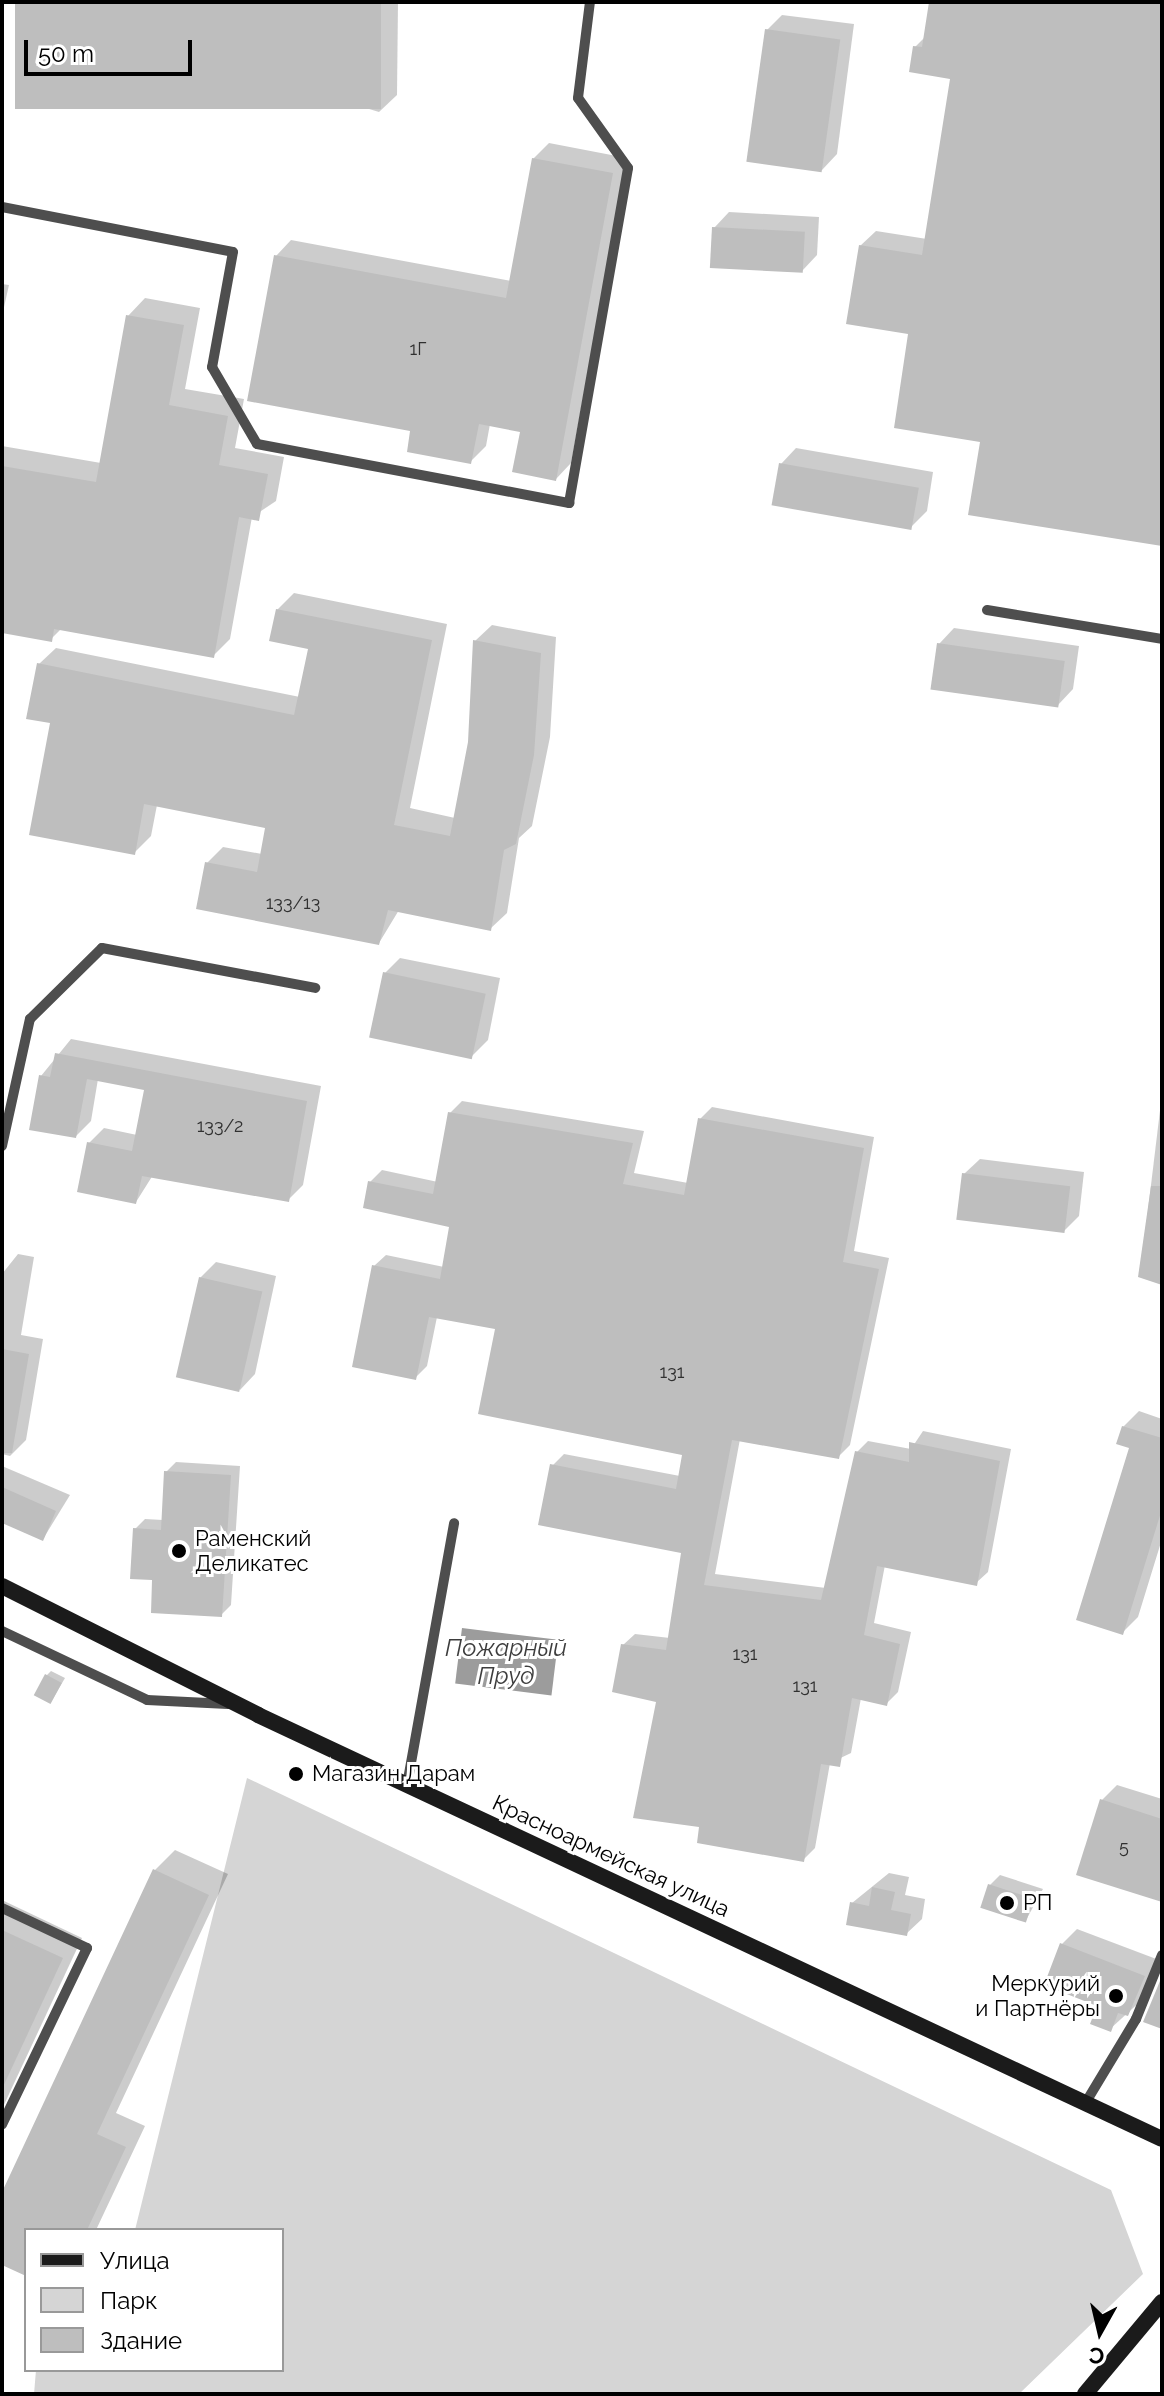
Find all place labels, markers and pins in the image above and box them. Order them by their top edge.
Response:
place label: Раменский Деликатес [195,1525,311,1576]
marker: Раменский Деликатес [170,1542,188,1560]
place label: Магазин Дарам [312,1761,475,1787]
marker: Магазин Дарам [287,1765,305,1783]
place label: РП [1023,1890,1052,1916]
marker: РП [998,1894,1016,1912]
place label: Меркурий и Партнёры [975,1970,1100,2022]
marker: Меркурий и Партнёры [1107,1987,1125,2005]

